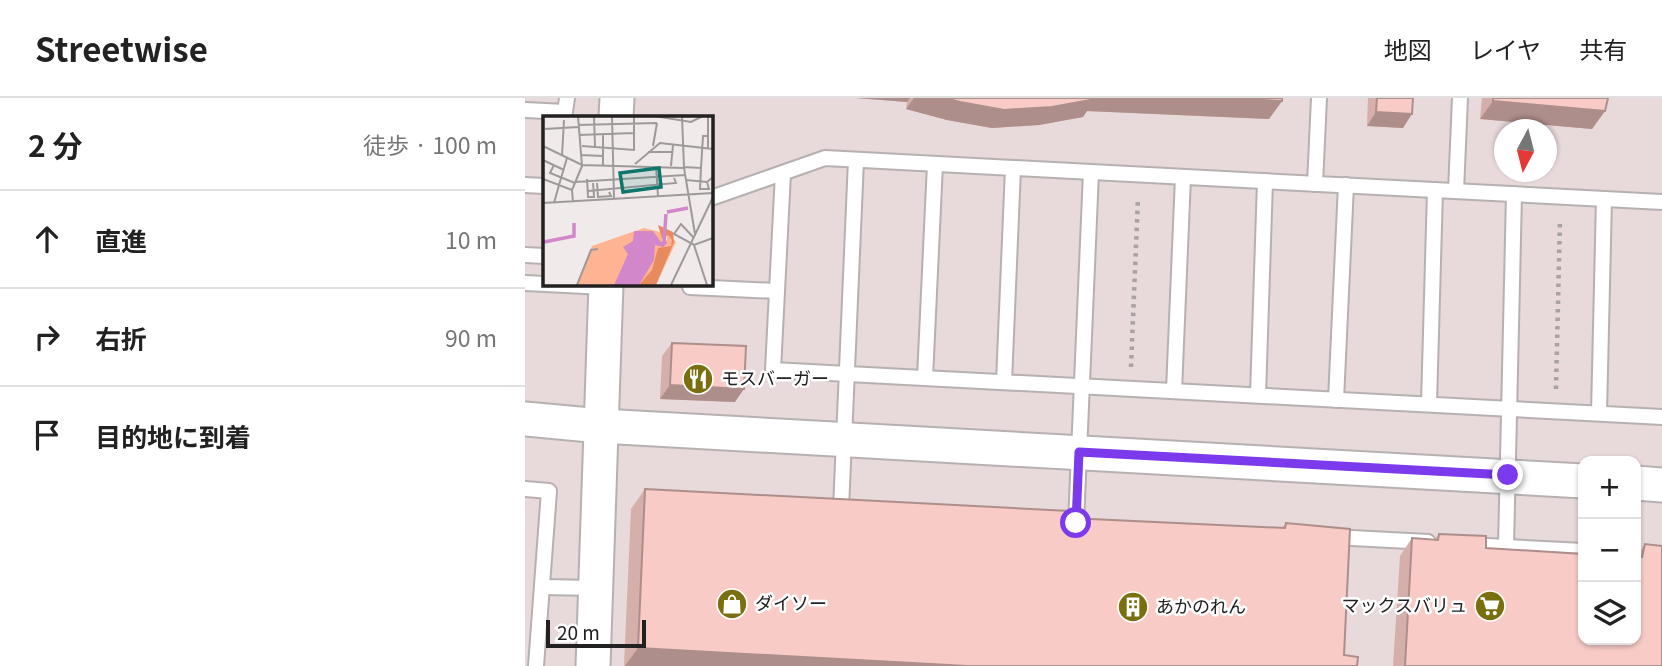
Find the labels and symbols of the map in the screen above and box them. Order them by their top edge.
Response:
inset map [543,116,712,285]
north arrow [1494,119,1557,182]
restaurant icon: モスバーガー [681,362,715,396]
place label: モスバーガー [721,364,829,390]
route end [1492,459,1523,490]
route start [1060,507,1091,538]
shop icon: ダイソー [715,587,749,621]
place label: ダイソー [755,589,827,615]
supermarket icon: マックスバリュ [1473,589,1507,623]
building icon: あかのれん [1116,590,1150,624]
place label: マックスバリュ [1342,591,1467,617]
place label: あかのれん [1156,592,1246,618]
scale bar [546,617,646,649]

